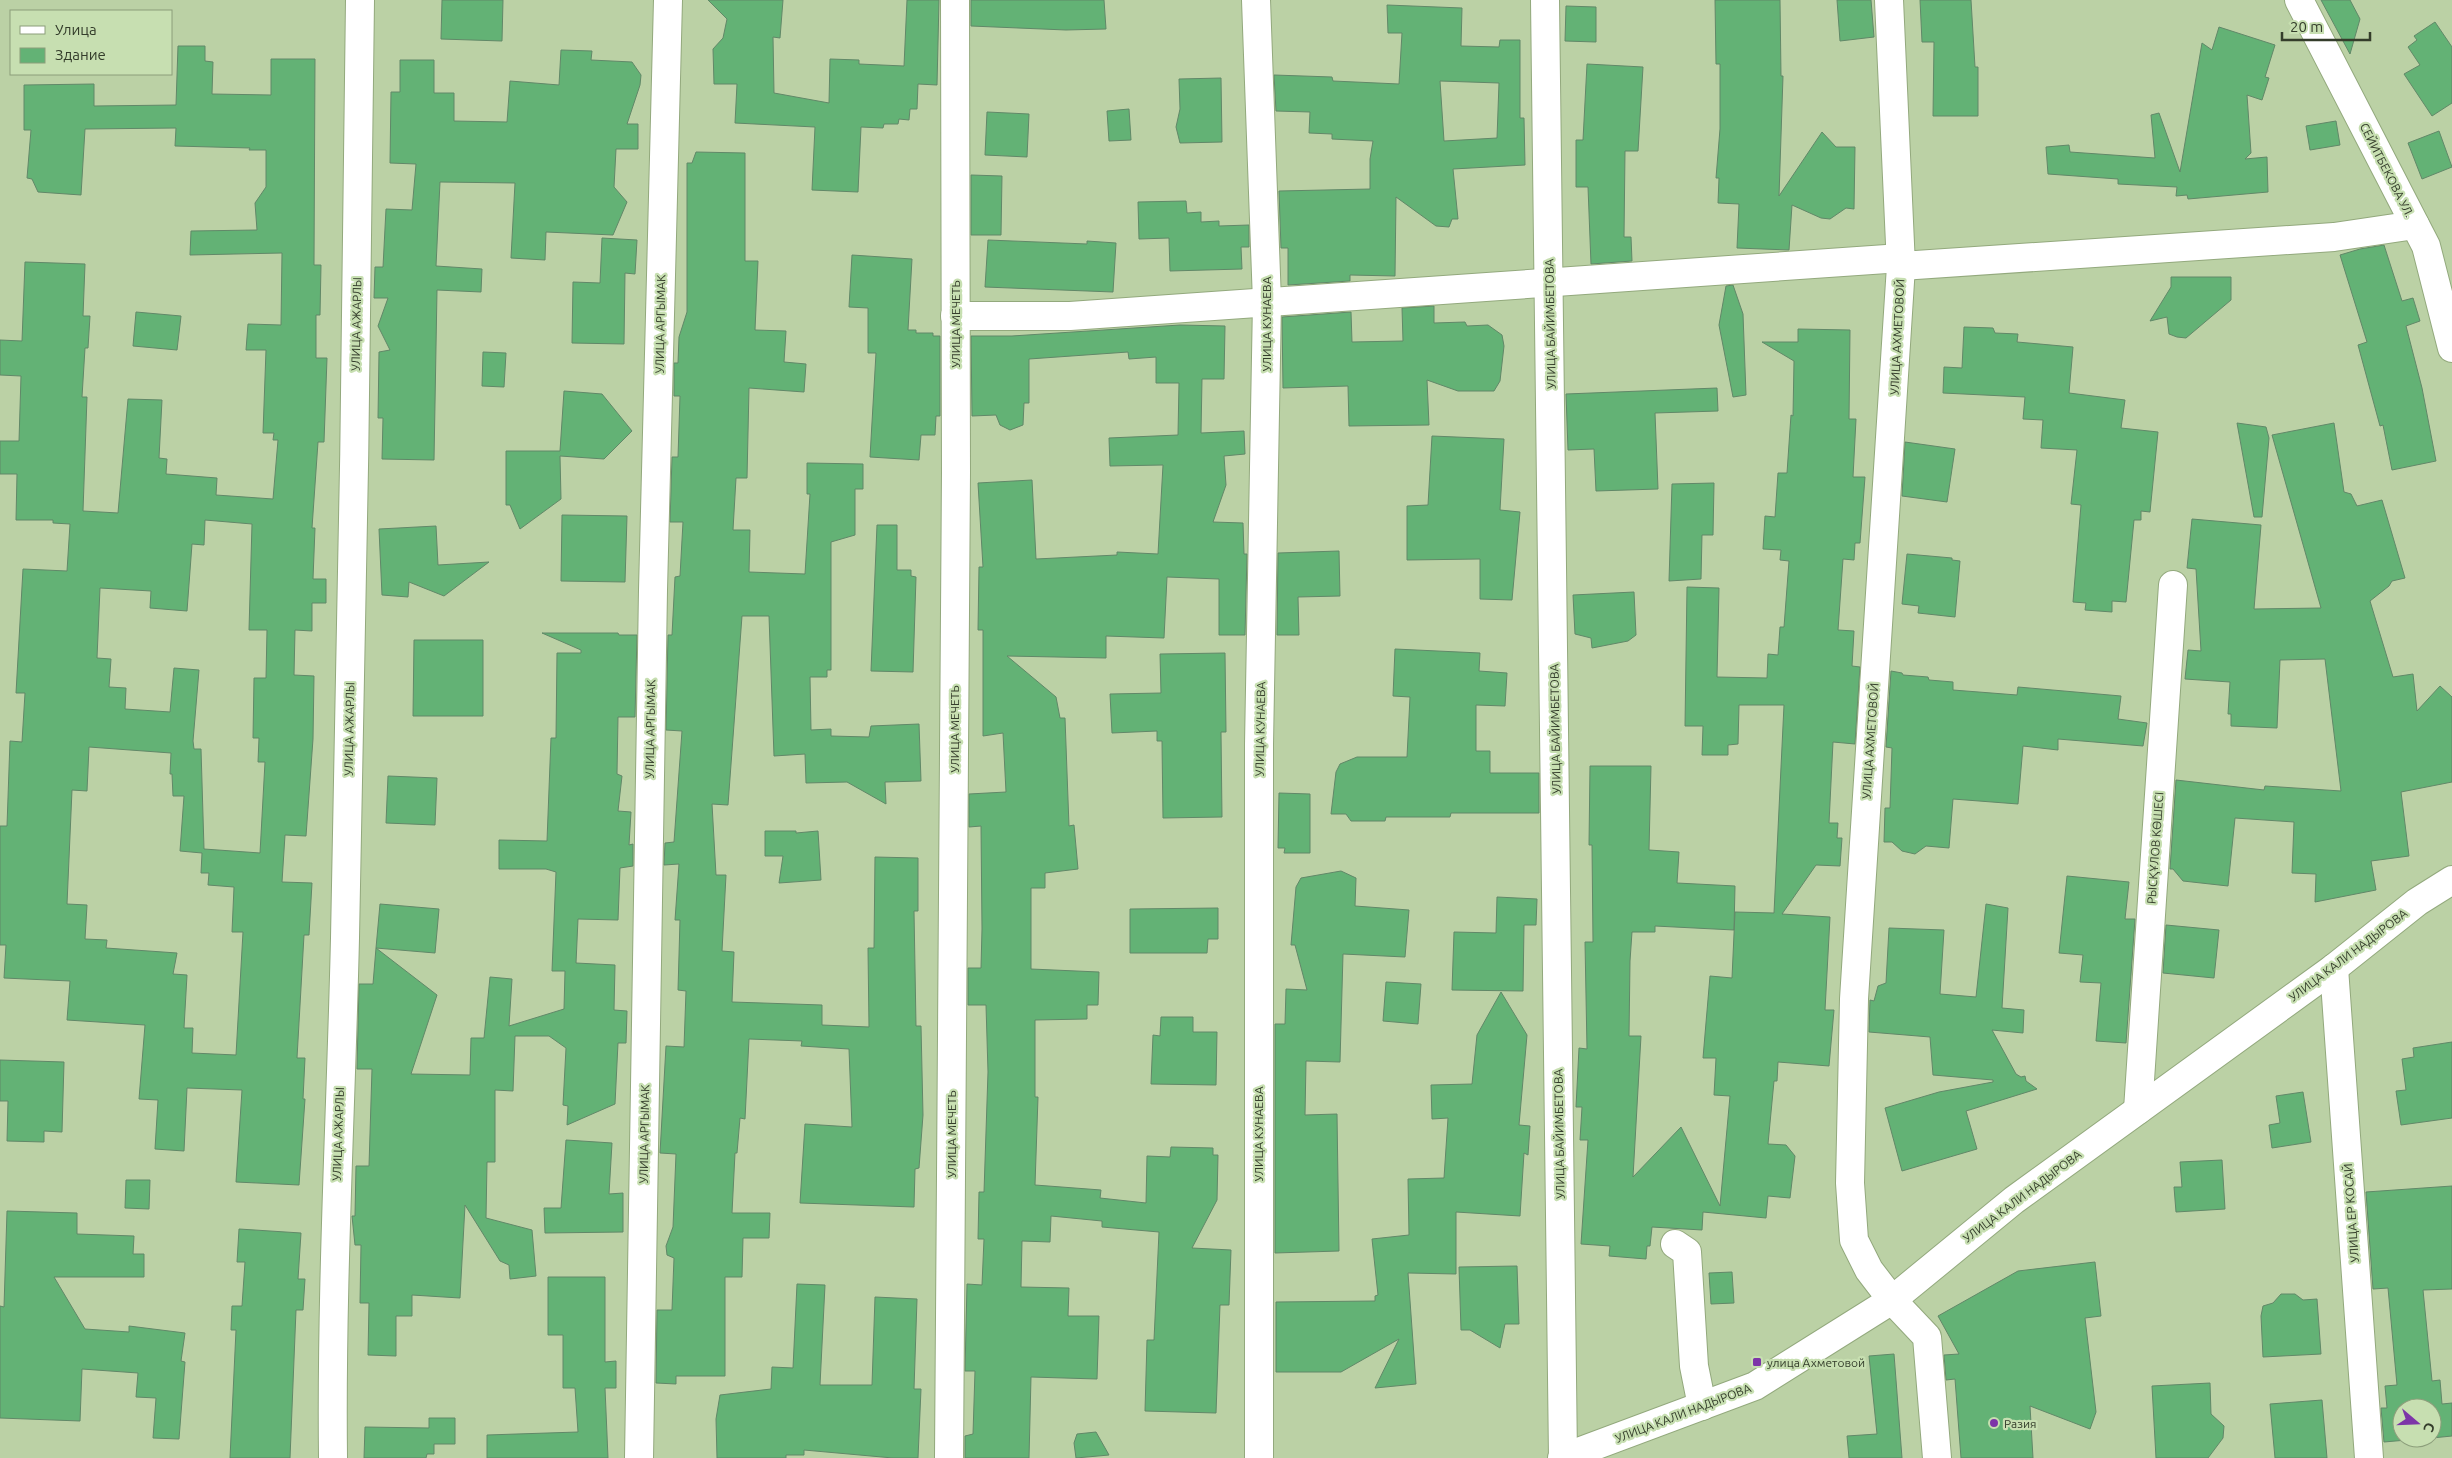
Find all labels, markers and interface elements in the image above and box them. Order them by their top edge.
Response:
legend [10,10,172,75]
scale bar [2282,10,2370,42]
text: 20 m [2290,18,2323,35]
text: Улица [55,21,97,38]
text: Здание [55,46,106,63]
street label: СЕЙИТБЕКОВА УЛ. [2358,121,2416,219]
street label: УЛИЦА БАЙИМБЕТОВА [1542,258,1558,389]
street label: УЛИЦА АРГЫМАК [653,274,667,374]
street label: УЛИЦА КУНАЕВА [1260,276,1273,372]
street label: УЛИЦА АЖАРЛЫ [349,277,363,371]
street label: УЛИЦА АХМЕТОВОЙ [1887,279,1907,395]
street label: УЛИЦА МЕЧЕТЬ [949,280,962,368]
street label: УЛИЦА БАЙИМБЕТОВА [1547,663,1563,794]
street label: УЛИЦА АРГЫМАК [643,679,657,779]
street label: УЛИЦА КУНАЕВА [1253,681,1267,777]
street label: УЛИЦА АЖАРЛЫ [342,682,356,776]
street label: УЛИЦА АХМЕТОВОЙ [1859,683,1881,799]
street label: УЛИЦА МЕЧЕТЬ [948,685,961,773]
street label: РЫСҚҰЛОВ КӨШЕСІ [2145,792,2165,904]
street label: УЛИЦА КАЛИ НАДЫРОВА [2286,906,2410,1004]
street label: УЛИЦА БАЙИМБЕТОВА [1551,1068,1567,1199]
street label: УЛИЦА АРГЫМАК [637,1084,651,1184]
street label: УЛИЦА КУНАЕВА [1252,1086,1265,1182]
street label: УЛИЦА АЖАРЛЫ [330,1087,346,1181]
street label: УЛИЦА МЕЧЕТЬ [945,1090,958,1178]
street label: УЛИЦА КАЛИ НАДЫРОВА [1960,1147,2084,1245]
street label: УЛИЦА ЕР КОСАЙ [2341,1163,2361,1263]
marker: улица Ахметовой [1751,1356,1763,1368]
place label: улица Ахметовой [1767,1356,1865,1369]
street label: УЛИЦА КАЛИ НАДЫРОВА [1613,1381,1753,1445]
north arrow [2392,1398,2442,1448]
marker: Разия [1988,1417,2000,1429]
place label: Разия [2004,1417,2037,1430]
text: С [2420,1420,2438,1434]

